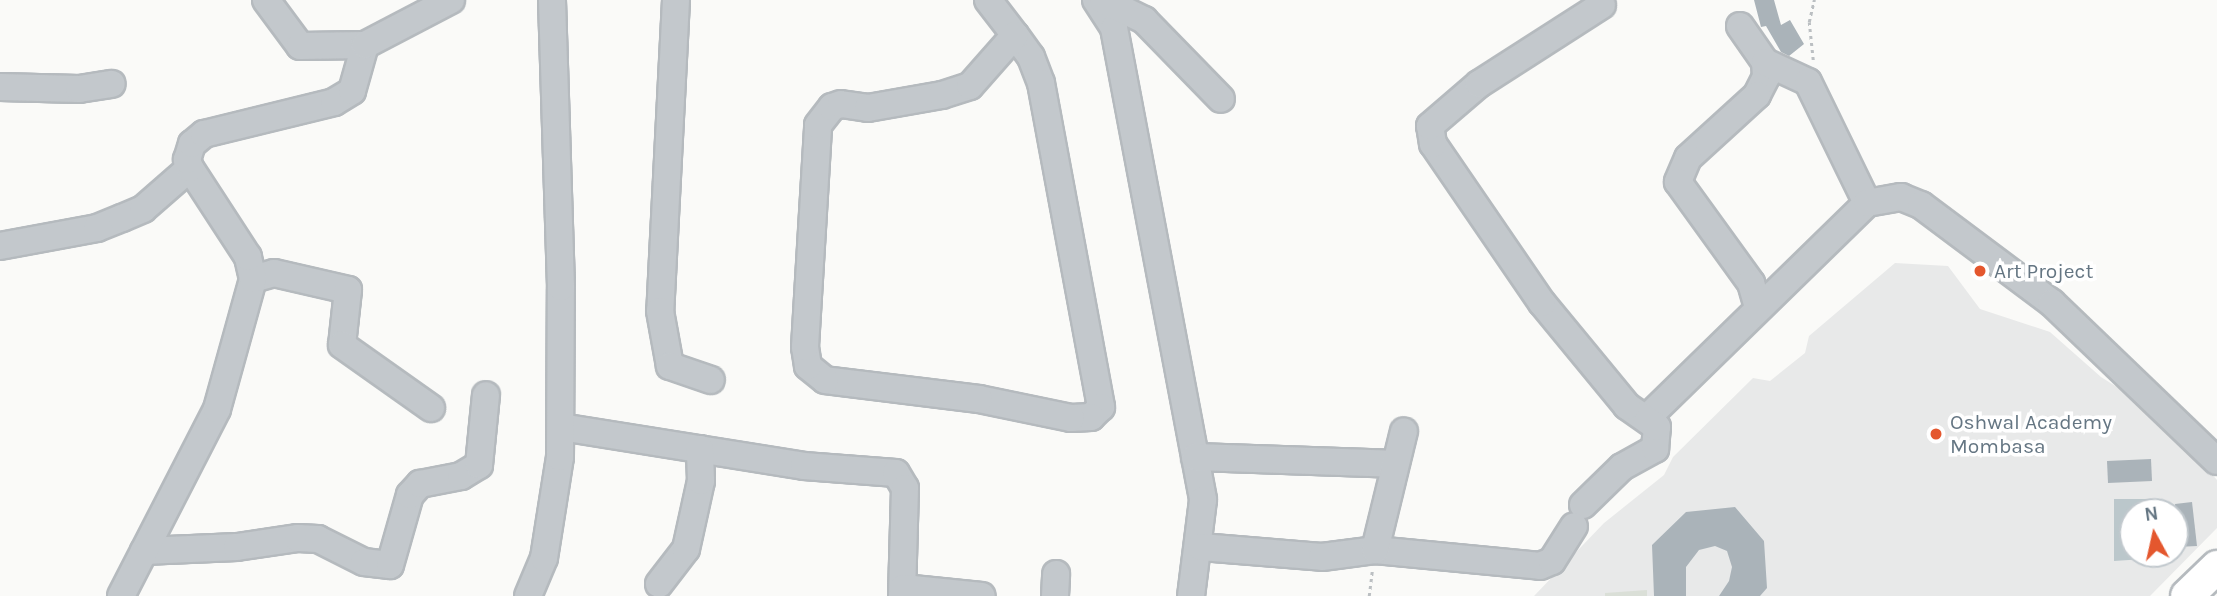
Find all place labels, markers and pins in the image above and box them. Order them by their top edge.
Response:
place label: Art Project [1994,258,2093,284]
marker: Art Project [1972,263,1988,279]
place label: Oshwal Academy Mombasa [1950,409,2112,459]
marker: Oshwal Academy Mombasa [1928,426,1944,442]

